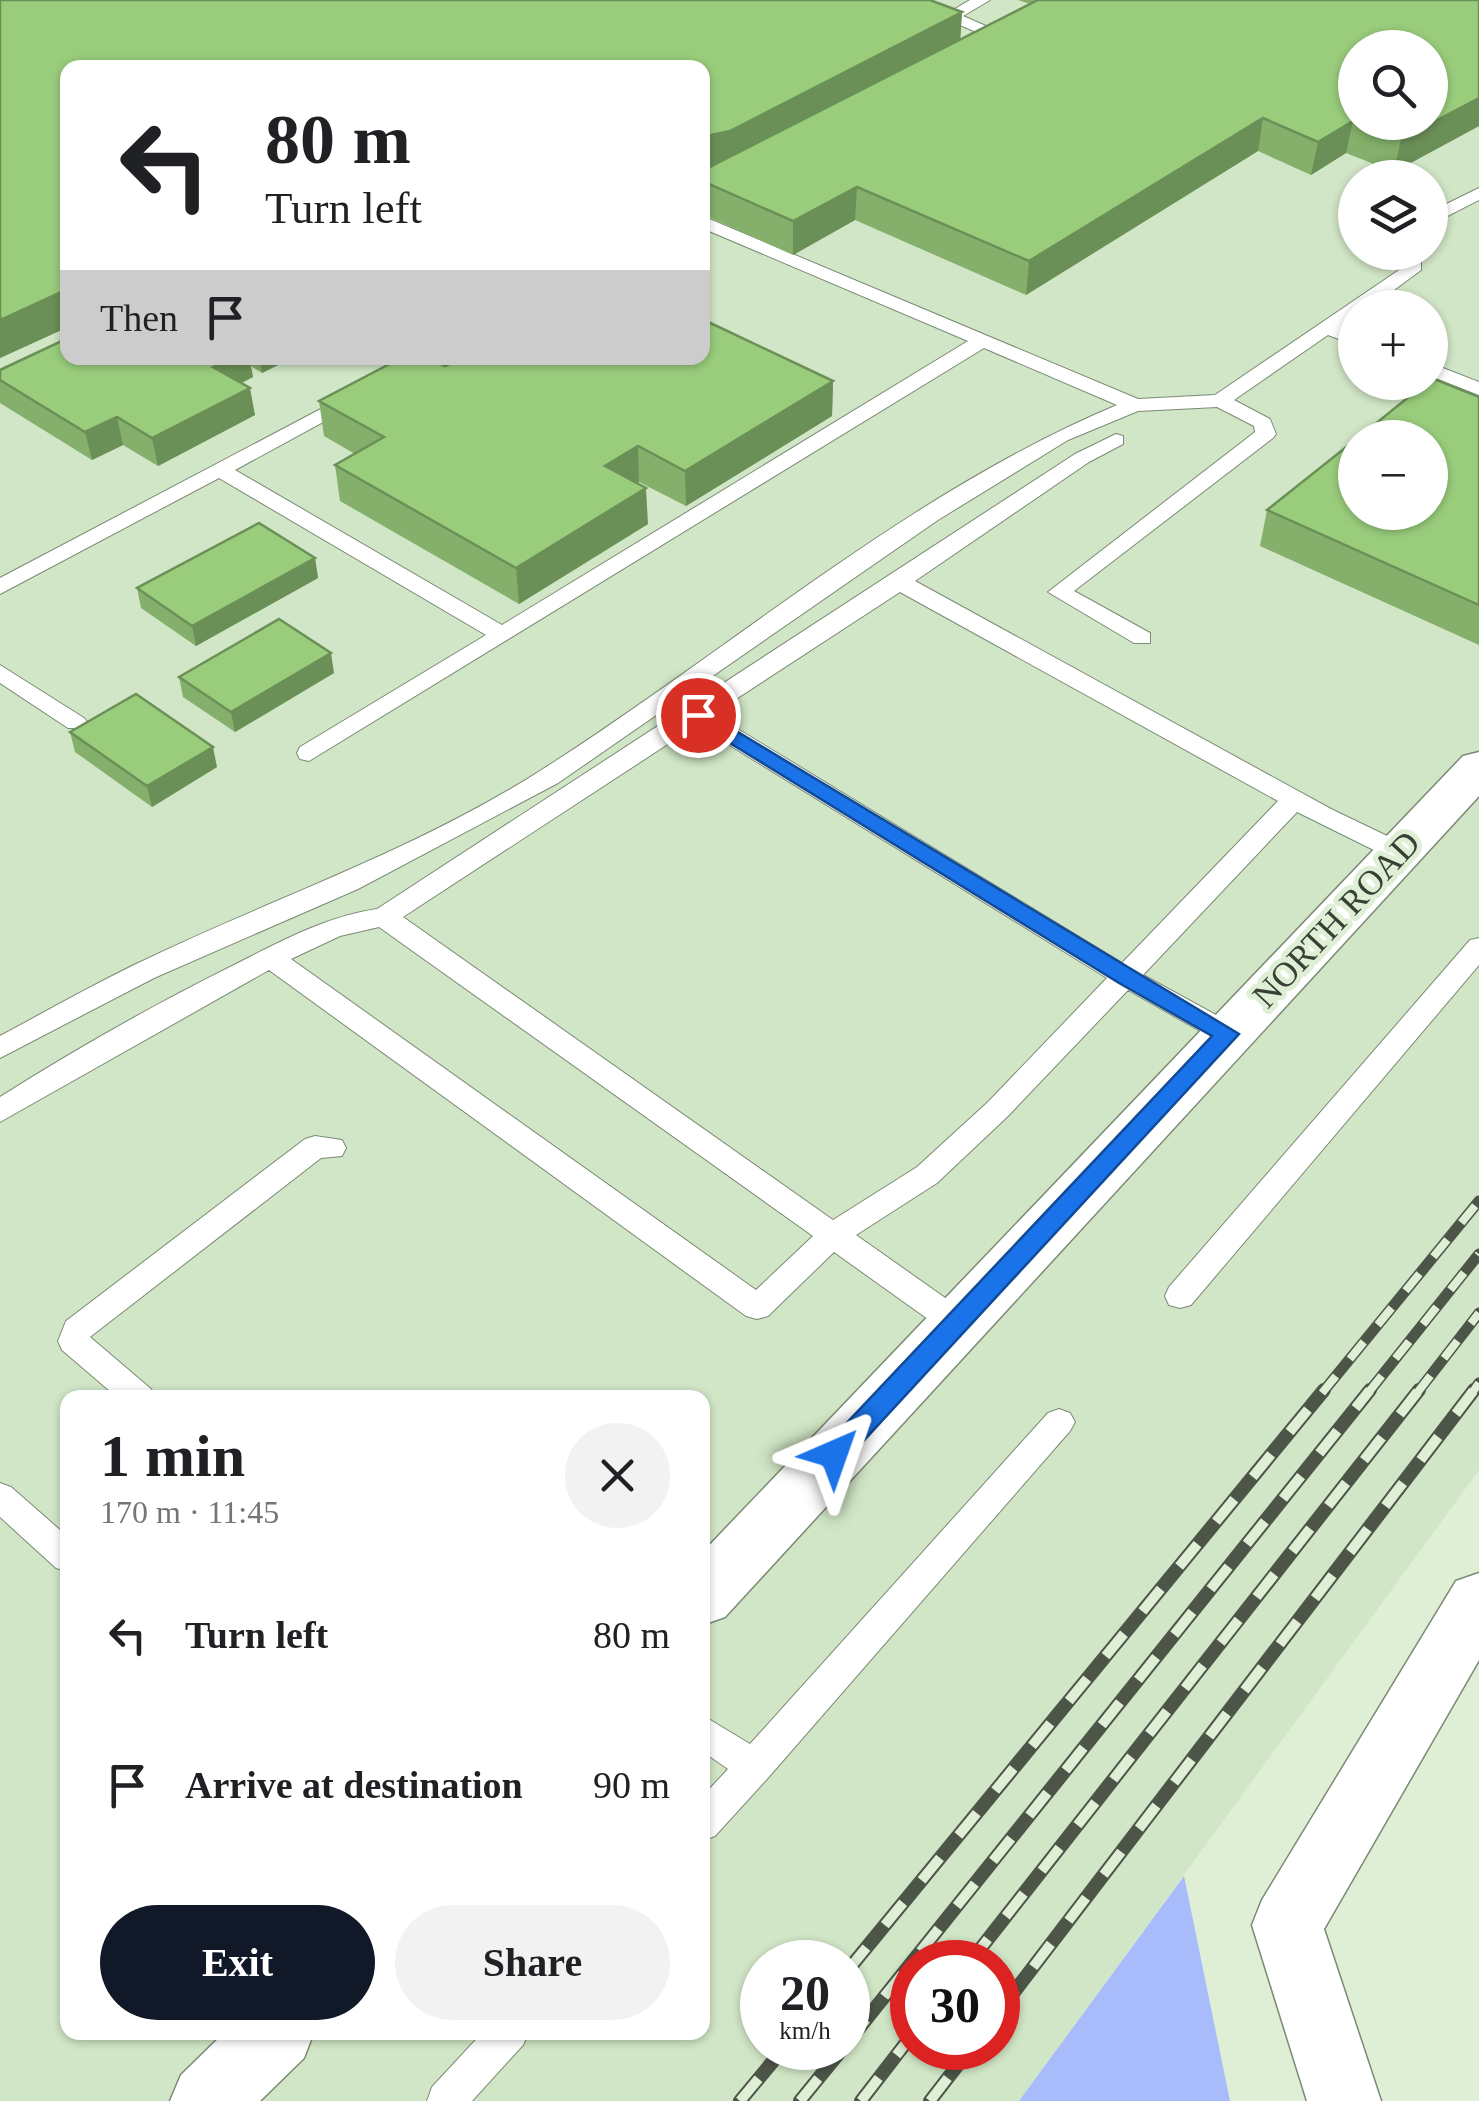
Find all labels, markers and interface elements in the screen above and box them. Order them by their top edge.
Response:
map controls [1338,30,1448,530]
button: search [1338,30,1448,140]
icon: left [100,100,230,230]
text: 80 m [265,101,411,178]
button: layers [1338,160,1448,270]
text: Turn left [265,183,422,233]
icon: arrive [198,290,253,345]
button: + [1338,290,1448,400]
text: Then [100,297,178,339]
button: − [1338,420,1448,530]
pin [656,673,741,758]
icon: arrive [671,688,726,743]
street label: NORTH ROAD [1245,823,1428,1015]
position arrow [782,1402,886,1506]
text: 1 min [100,1423,245,1489]
button: close [565,1423,670,1528]
text: 170 m · 11:45 [100,1494,279,1530]
icon: left [100,1608,155,1663]
text: Turn left [185,1614,328,1656]
text: 80 m [593,1614,670,1656]
icon: arrive [100,1758,155,1813]
text: Arrive at destination [185,1764,523,1806]
text: 90 m [593,1764,670,1806]
button: Exit [100,1905,375,2020]
button: Share [395,1905,670,2020]
speed limit sign: 30 [890,1940,1020,2070]
text: 20 [780,1965,830,2021]
text: km/h [779,2017,831,2044]

